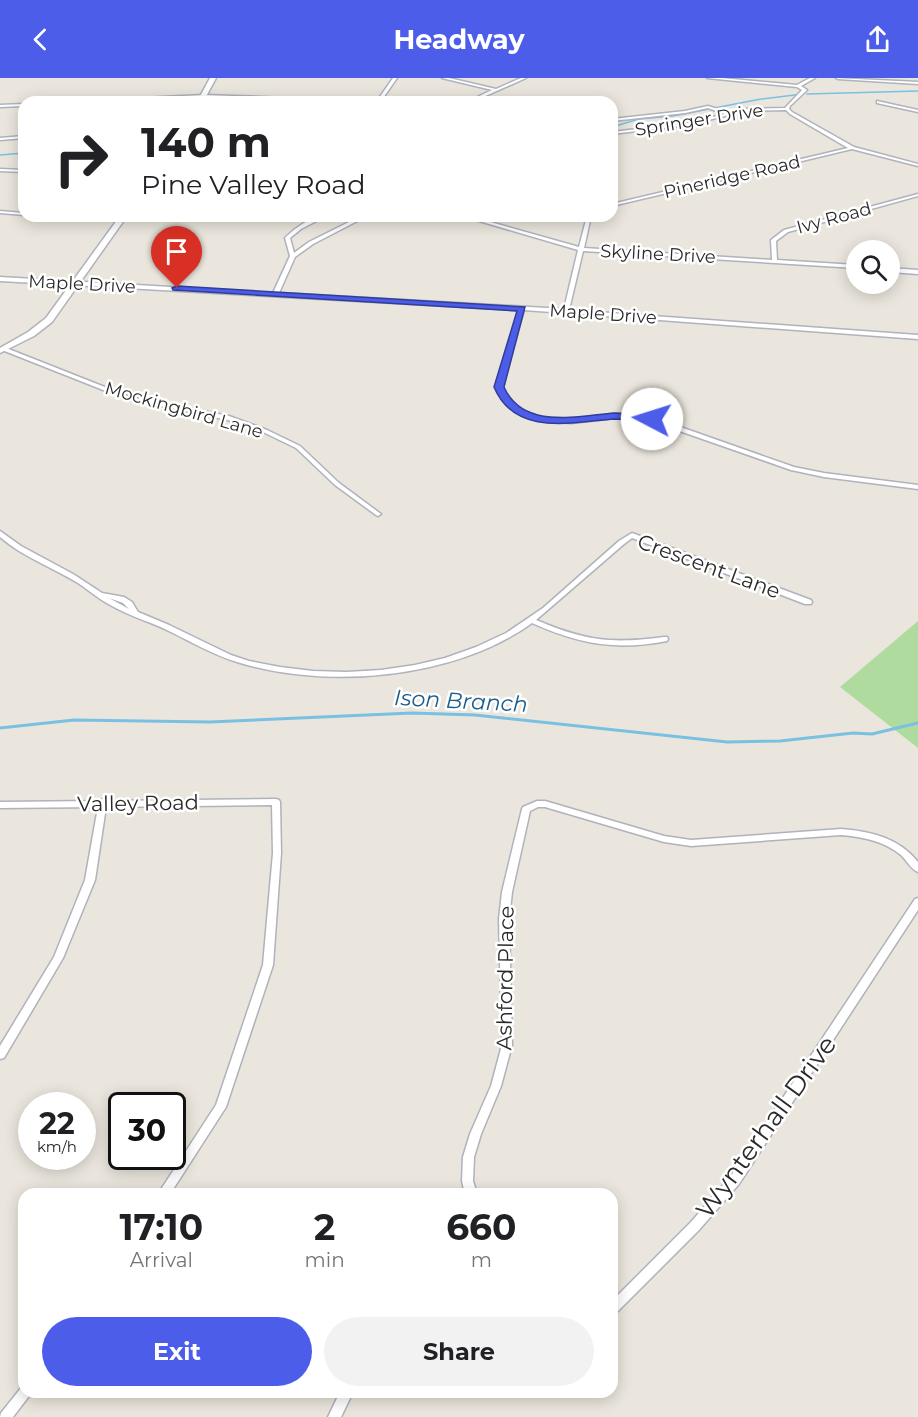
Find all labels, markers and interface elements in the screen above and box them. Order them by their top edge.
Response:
icon: back [24,23,57,56]
text: Headway [393,23,525,56]
icon: share [861,23,894,56]
street label: Springer Drive [633,99,765,141]
text: 140 m [141,116,271,168]
icon: right [42,120,120,198]
street label: Pineridge Road [661,151,803,203]
text: Pine Valley Road [141,168,366,201]
street label: Ivy Road [794,197,874,239]
pin [151,226,202,288]
icon: arrive [160,235,193,268]
street label: Skyline Drive [600,240,716,268]
map controls [846,240,900,294]
button: search [846,240,900,294]
street label: Maple Drive [28,270,136,298]
street label: Maple Drive [549,299,658,329]
street label: Mockingbird Lane [102,377,266,443]
position arrow [620,387,684,451]
street label: Crescent Lane [634,529,784,603]
water label: Ison Branch [393,684,529,718]
street label: Valley Road [77,789,199,817]
street label: Ashford Place [491,905,519,1051]
street label: Wynterhall Drive [689,1029,843,1225]
speed limit sign: 30 [108,1092,186,1170]
text: 22 [39,1105,75,1142]
text: km/h [37,1137,77,1156]
text: 17:10 [119,1205,203,1249]
text: 2 [314,1205,335,1249]
text: 660 [446,1205,517,1249]
text: Arrival [130,1248,193,1272]
text: min [305,1248,345,1272]
text: m [471,1248,492,1272]
button: Exit [42,1317,312,1386]
button: Share [324,1317,594,1386]

